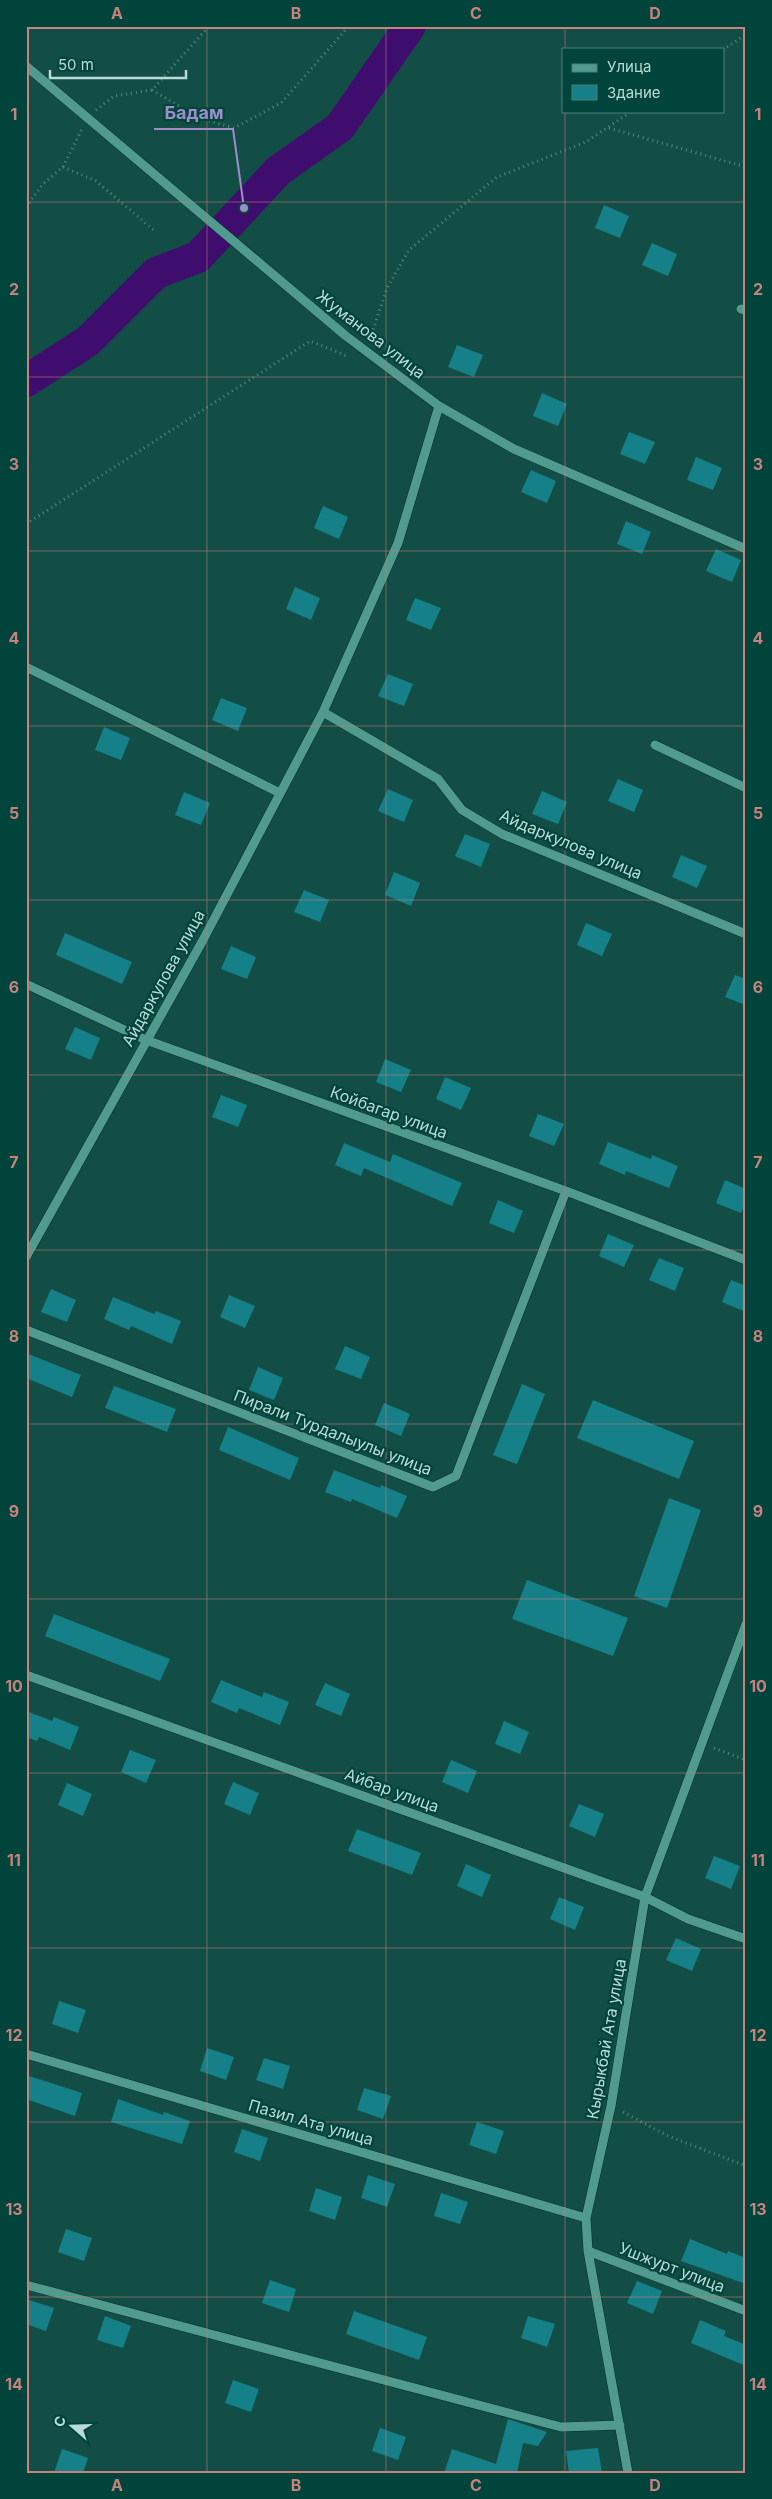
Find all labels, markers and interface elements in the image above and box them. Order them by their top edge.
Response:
text: A [111,3,123,23]
text: B [291,3,301,23]
text: C [470,3,482,23]
text: D [649,3,661,23]
scale bar [50,48,186,80]
legend [562,48,724,112]
text: 50 m [58,55,94,74]
text: Улица [607,57,651,76]
text: Здание [607,83,661,102]
callout: Бадам [154,96,233,129]
text: Бадам [164,102,224,123]
text: 1 [11,104,17,124]
text: 1 [755,104,761,124]
text: 2 [9,279,19,299]
text: 2 [753,279,763,299]
street label: Жуманова улица [313,285,429,383]
text: 3 [9,454,19,474]
text: 3 [753,454,763,474]
text: 4 [9,628,20,648]
text: 4 [753,628,764,648]
text: 5 [9,803,19,823]
text: 5 [753,803,763,823]
street label: Айдаркулова улица [497,805,645,883]
street label: Айдаркулова улица [117,906,209,1050]
text: 6 [9,977,19,997]
text: 6 [753,977,763,997]
street label: Койбагар улица [328,1082,450,1142]
text: 7 [9,1152,19,1172]
text: 7 [753,1152,763,1172]
text: 8 [9,1326,19,1346]
text: 8 [753,1326,763,1346]
street label: Пирали Турдалыулы улица [231,1385,435,1479]
text: 9 [9,1501,19,1521]
text: 9 [753,1501,763,1521]
text: 10 [5,1676,23,1696]
text: 10 [749,1676,767,1696]
street label: Айбар улица [342,1764,442,1816]
text: 11 [7,1850,21,1870]
text: 11 [751,1850,765,1870]
street label: Кырыкбай Ата улица [582,1957,630,2121]
text: 12 [6,2025,22,2045]
text: 12 [750,2025,766,2045]
street label: Пазил Ата улица [246,2095,376,2149]
text: 13 [5,2199,23,2219]
text: 13 [749,2199,767,2219]
street label: Ушжурт улица [616,2238,728,2296]
text: 14 [5,2374,23,2394]
text: 14 [749,2374,767,2394]
north arrow [48,2402,98,2452]
text: С [50,2414,69,2429]
text: A [111,2475,123,2495]
text: B [291,2475,301,2495]
text: C [470,2475,482,2495]
text: D [649,2475,661,2495]

